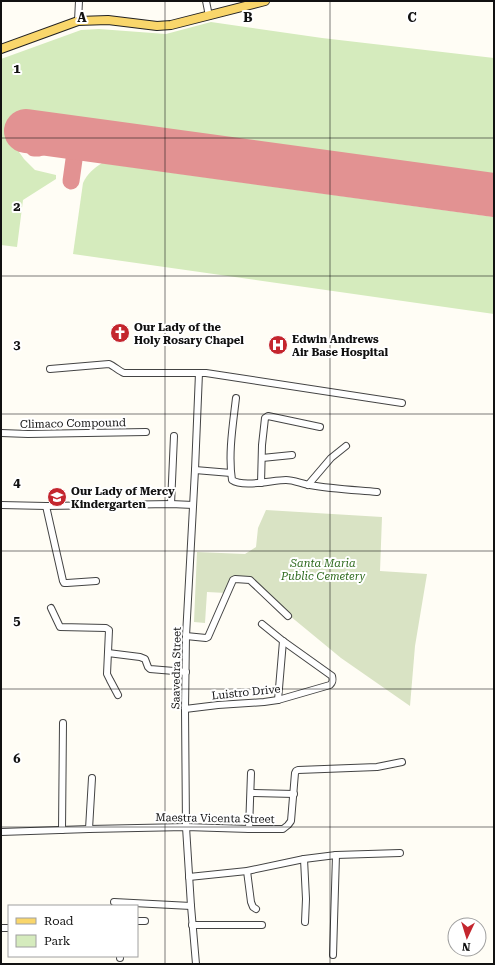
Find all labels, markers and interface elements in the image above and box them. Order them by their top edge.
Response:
text: A [77,10,87,25]
text: B [243,10,253,25]
text: C [407,10,417,25]
text: 1 [13,61,21,76]
text: 2 [13,199,21,214]
place label: Our Lady of the Holy Rosary Chapel [134,321,244,347]
church icon: Our Lady of the Holy Rosary Chapel [109,322,131,344]
place label: Edwin Andrews Air Base Hospital [292,333,388,359]
hospital icon: Edwin Andrews Air Base Hospital [267,334,289,356]
text: 3 [13,337,21,352]
street label: Climaco Compound [20,416,126,431]
text: 4 [13,475,21,490]
place label: Our Lady of Mercy Kindergarten [71,485,175,511]
school or university icon: Our Lady of Mercy Kindergarten [46,486,68,508]
park label: Santa Maria Public Cemetery [280,557,366,583]
text: 5 [13,613,21,628]
street label: Saavedra Street [169,627,184,709]
street label: Luistro Drive [211,682,281,703]
text: 6 [13,751,21,766]
street label: Maestra Vicenta Street [155,811,275,826]
legend [8,905,138,957]
text: Road [44,914,74,928]
north arrow [447,917,487,957]
text: Park [44,934,71,948]
text: N [461,940,471,953]

